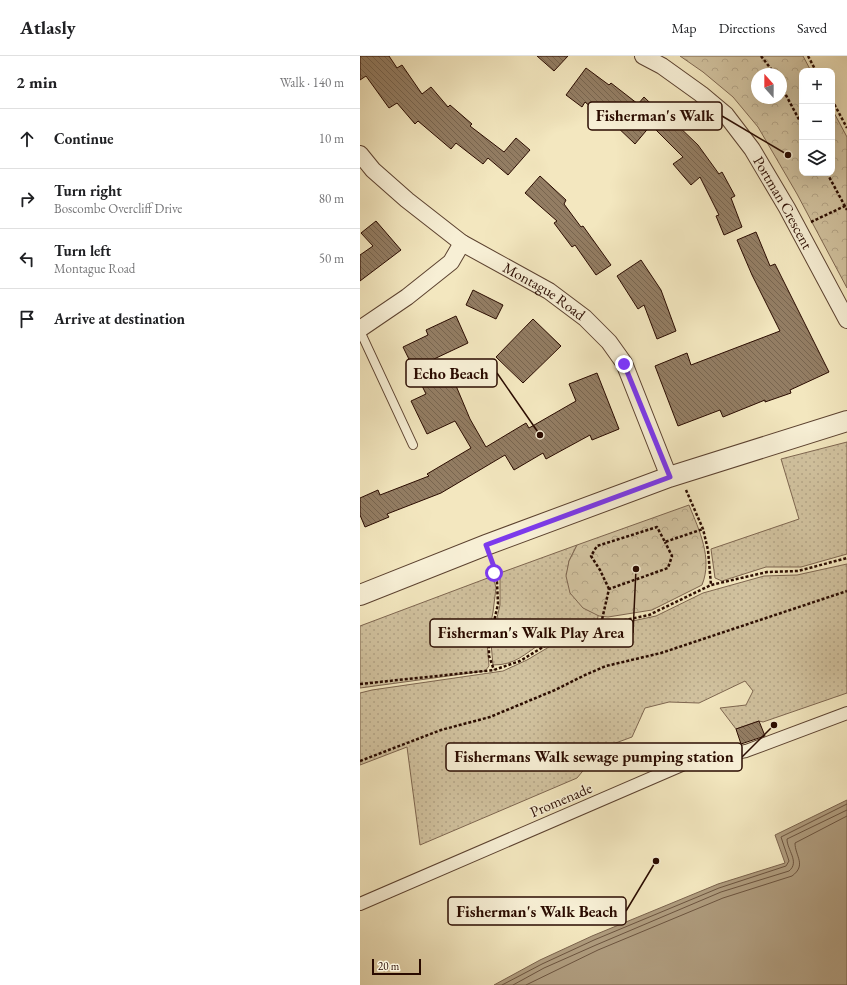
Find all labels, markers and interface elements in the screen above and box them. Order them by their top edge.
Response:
text: Atlasly [20,15,76,40]
text: Map [671,19,697,37]
text: Directions [719,19,775,37]
text: Saved [797,19,827,37]
north arrow [751,68,787,104]
map controls [799,68,835,176]
button: + [799,68,835,104]
text: 2 min [16,71,57,93]
text: Walk · 140 m [280,74,344,91]
callout: Fisherman's Walk [588,102,722,130]
button: − [799,104,835,140]
text: Fisherman's Walk [596,105,715,126]
icon: ahead [16,128,38,150]
text: Continue [54,129,114,148]
text: 10 m [319,130,344,147]
button: layers [799,140,835,176]
street label: Portman Crescent [749,153,817,253]
text: Turn right [54,181,122,200]
icon: right [16,188,38,210]
text: 80 m [319,190,344,207]
text: Boscombe Overcliff Drive [54,200,182,217]
text: Turn left [54,241,111,260]
icon: left [16,248,38,270]
text: 50 m [319,250,344,267]
street label: Montague Road [500,258,590,324]
text: Montague Road [54,260,135,277]
icon: arrive [16,308,38,330]
text: Arrive at destination [54,309,185,328]
route end [615,355,633,373]
callout: Echo Beach [406,359,497,387]
text: Echo Beach [413,363,489,384]
route start [485,564,503,582]
callout: Fisherman's Walk Play Area [430,619,633,647]
text: Fisherman's Walk Play Area [438,622,625,643]
callout: Fishermans Walk sewage pumping station [446,743,742,771]
text: Fishermans Walk sewage pumping station [454,746,734,767]
street label: Promenade [527,778,595,821]
callout: Fisherman's Walk Beach [448,897,626,925]
text: Fisherman's Walk Beach [456,901,618,922]
scale bar [372,957,421,976]
text: 20 m [378,959,399,973]

